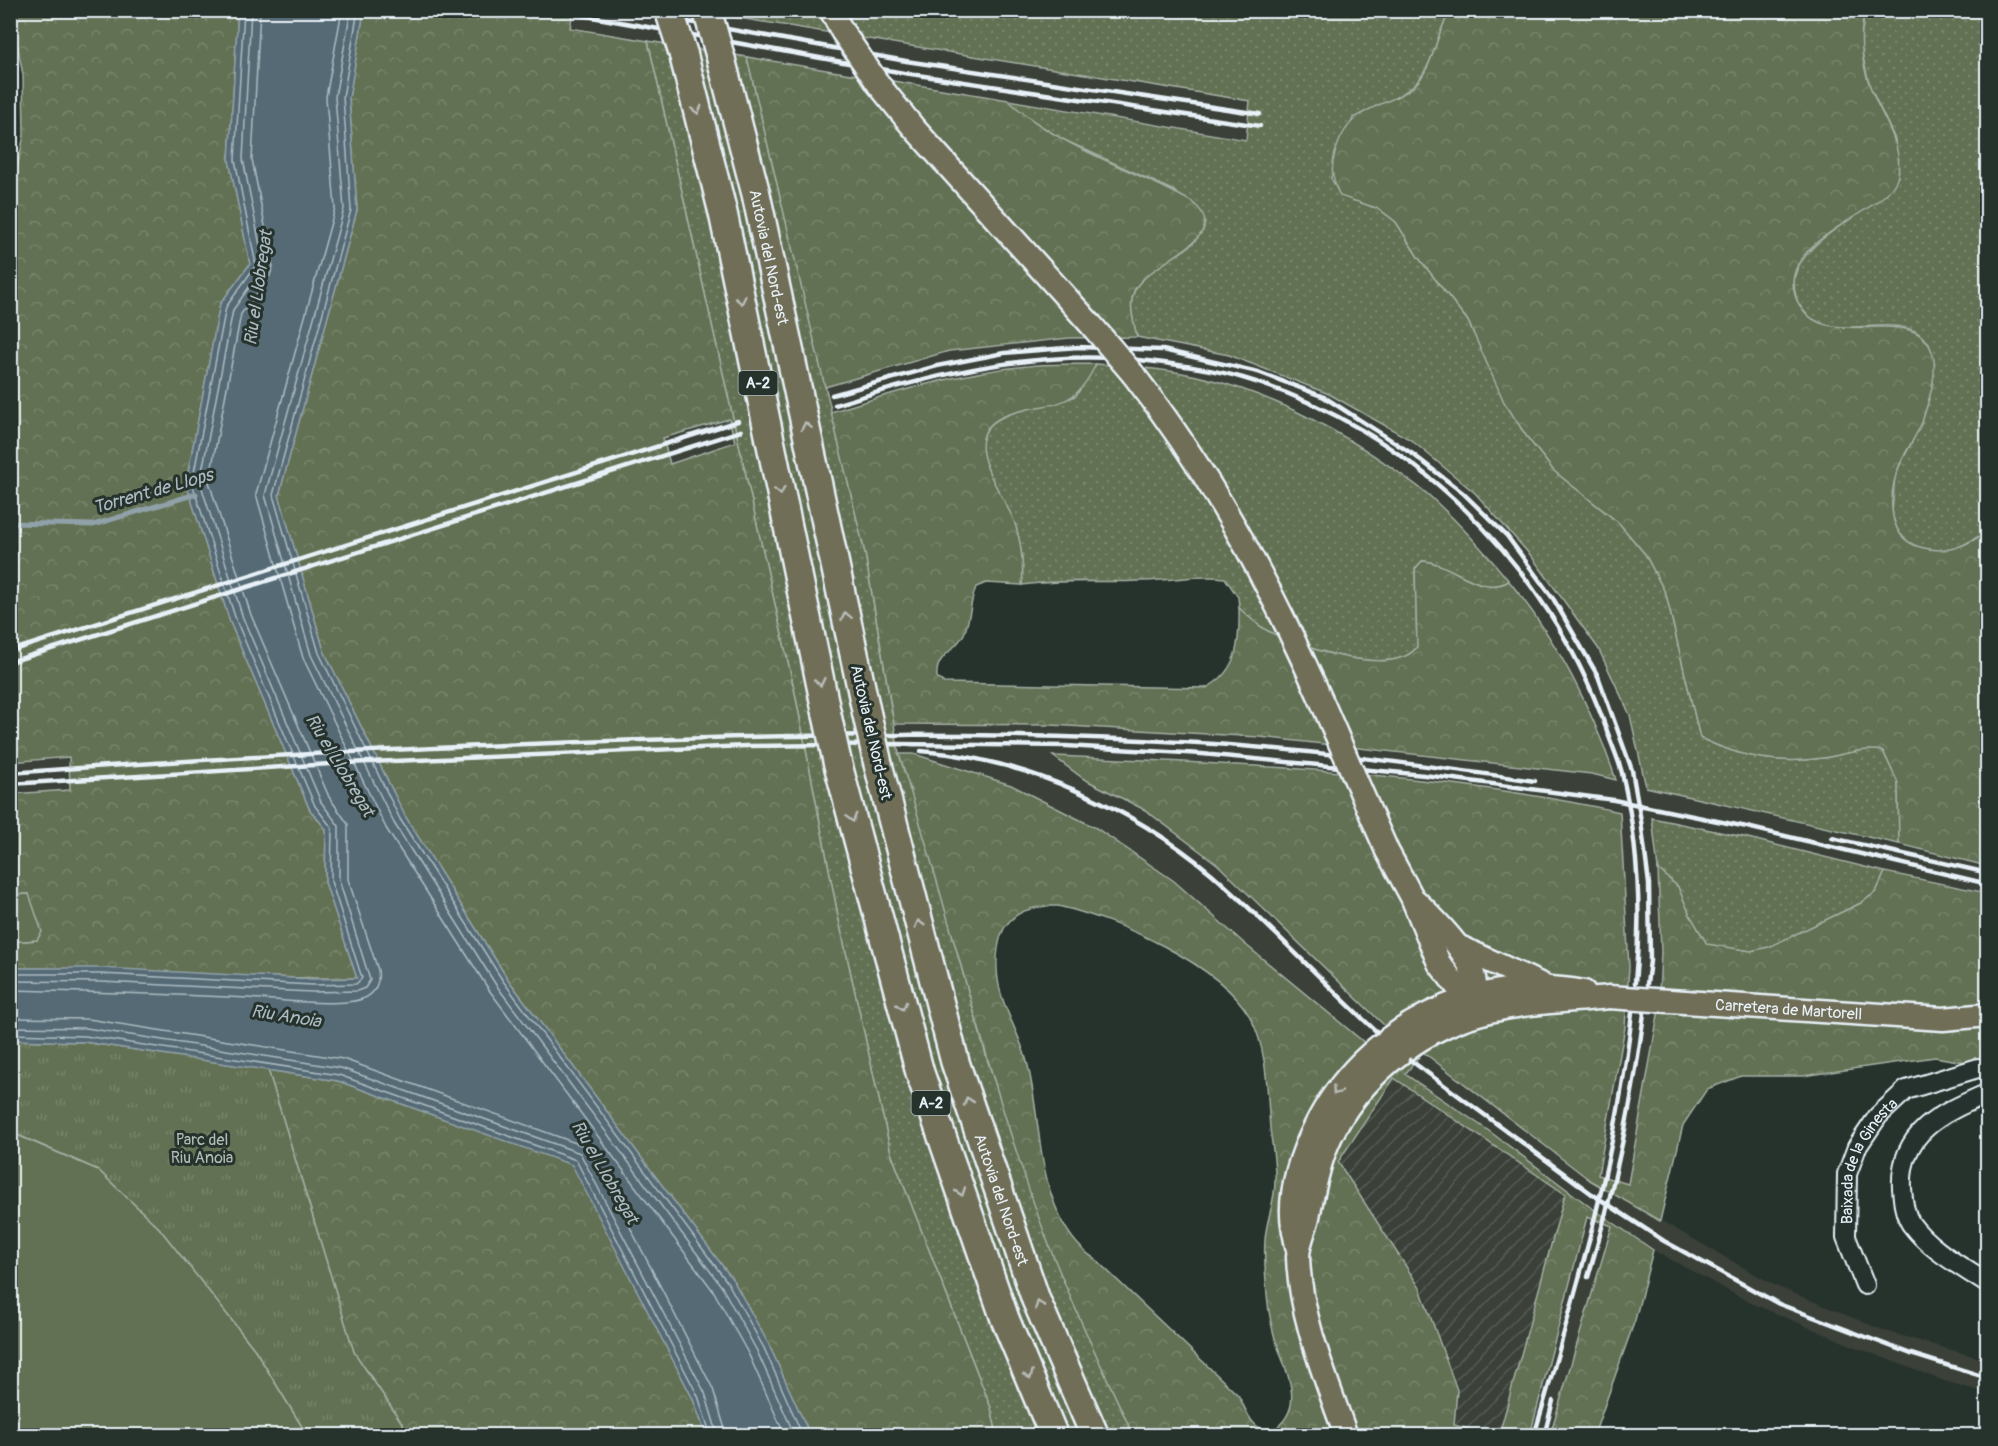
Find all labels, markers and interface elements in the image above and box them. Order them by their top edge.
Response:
one-way arrow [690,105,703,115]
street label: Autovia del Nord-est [744,188,793,327]
water label: Riu el Llobregat [239,227,278,347]
one-way arrow [734,294,747,304]
road number: A-2 [738,371,777,395]
one-way arrow [800,421,813,431]
water label: Torrent de Llops [91,463,218,520]
one-way arrow [773,485,786,495]
one-way arrow [840,612,853,622]
street label: Autovia del Nord-est [846,663,896,802]
one-way arrow [812,676,825,686]
water label: Riu el Llobregat [300,710,380,822]
one-way arrow [845,812,857,823]
one-way arrow [914,920,927,930]
street label: Carretera de Martorell [1715,995,1863,1025]
water label: Riu Anoia [250,1000,324,1034]
one-way arrow [895,1001,908,1011]
one-way arrow [1332,1084,1343,1095]
road number: A-2 [912,1091,950,1115]
street label: Baixada de la Ginesta [1837,1094,1902,1224]
one-way arrow [963,1096,976,1107]
water label: Riu el Llobregat [566,1116,644,1230]
park label: Parc del Riu Anoia [171,1130,233,1168]
street label: Autovia del Nord-est [969,1131,1033,1269]
one-way arrow [954,1186,967,1197]
one-way arrow [1034,1300,1046,1311]
one-way arrow [1022,1369,1034,1380]

